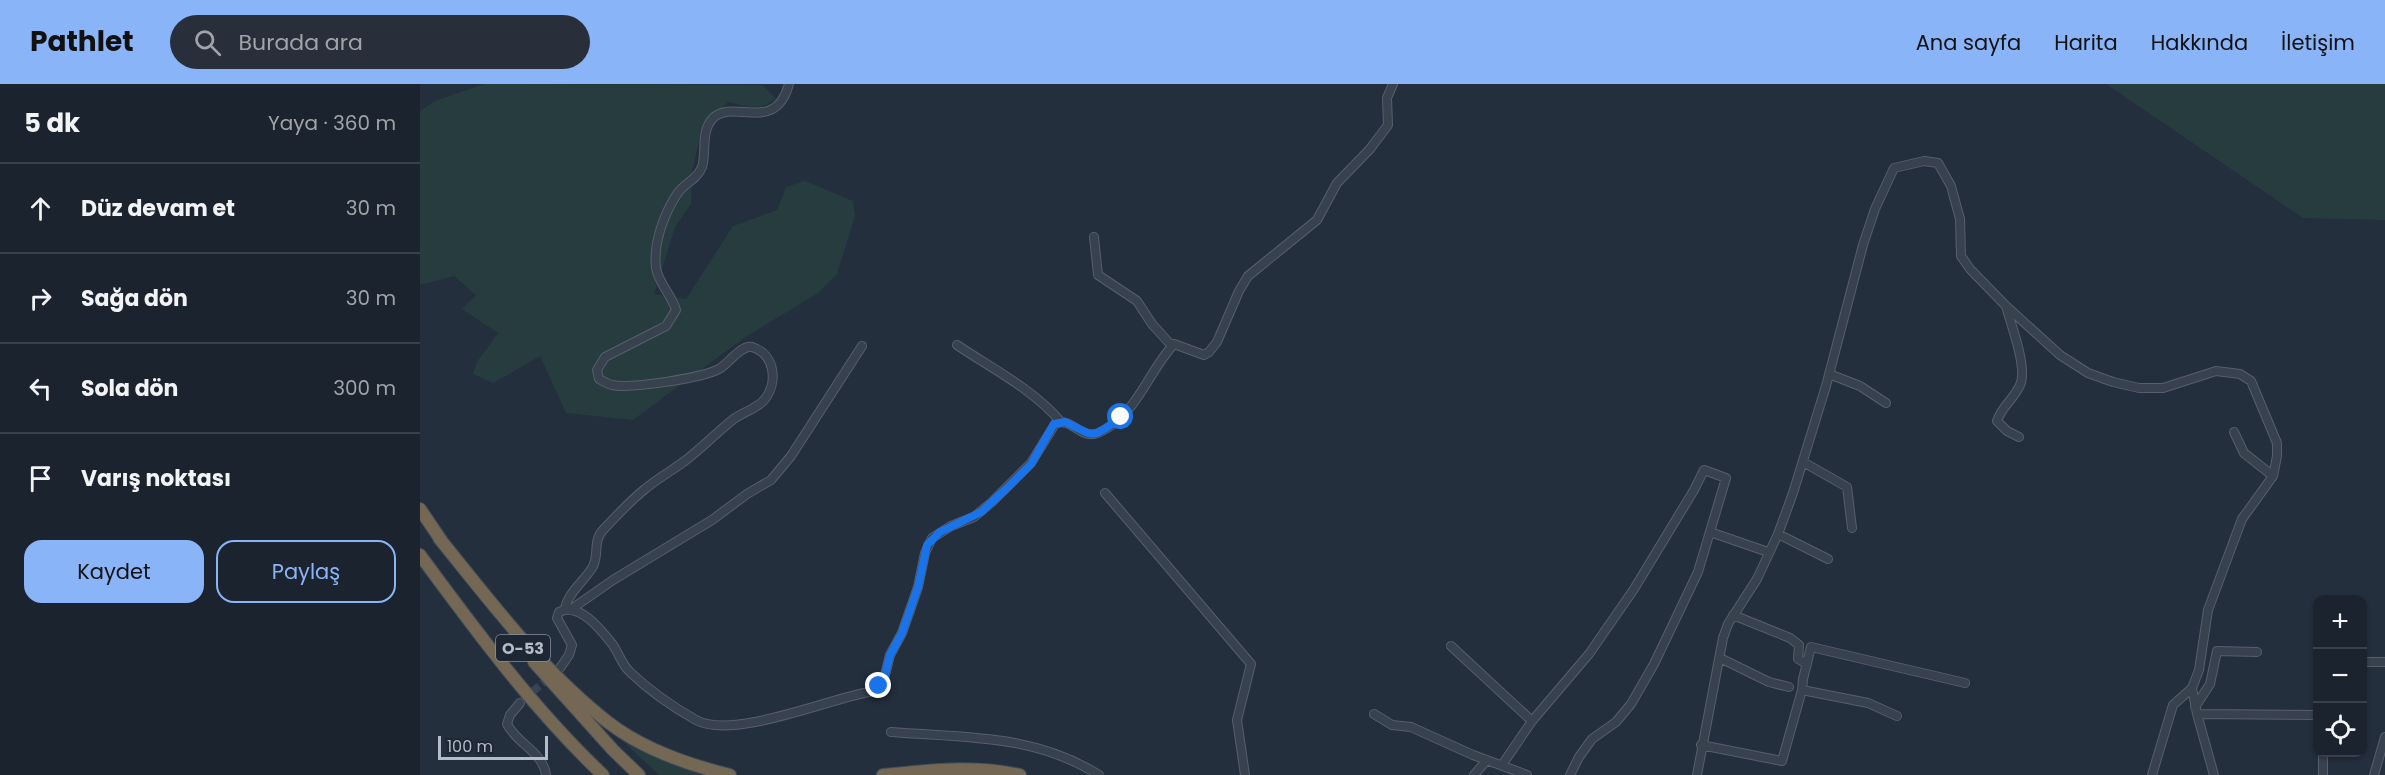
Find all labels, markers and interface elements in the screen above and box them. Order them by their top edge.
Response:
search box [170,15,590,69]
text: Pathlet [30,22,134,61]
icon: search [191,26,224,59]
text: Burada ara [239,27,363,58]
text: Ana sayfa [1916,28,2021,57]
text: Harita [2054,28,2118,57]
text: Hakkında [2151,28,2248,57]
text: İletişim [2281,28,2355,57]
text: 5 dk [24,105,80,141]
text: Yaya · 360 m [268,109,396,137]
icon: ahead [24,192,57,225]
text: Düz devam et [81,193,235,224]
text: 30 m [346,194,396,222]
icon: right [24,282,57,315]
text: Sağa dön [81,283,188,314]
text: 30 m [346,284,396,312]
icon: left [24,372,57,405]
text: Sola dön [81,373,178,404]
text: 300 m [333,374,396,402]
route start [1107,403,1133,429]
icon: arrive [24,462,57,495]
text: Varış noktası [81,463,231,494]
button: Kaydet [24,540,204,603]
button: Paylaş [216,540,396,603]
map controls [2313,595,2367,757]
button: + [2313,595,2367,649]
road number: O-53 [496,635,550,661]
button: − [2313,649,2367,703]
route end [865,672,891,698]
button: locate [2313,703,2367,757]
scale bar [438,733,548,760]
text: 100 m [447,735,493,758]

